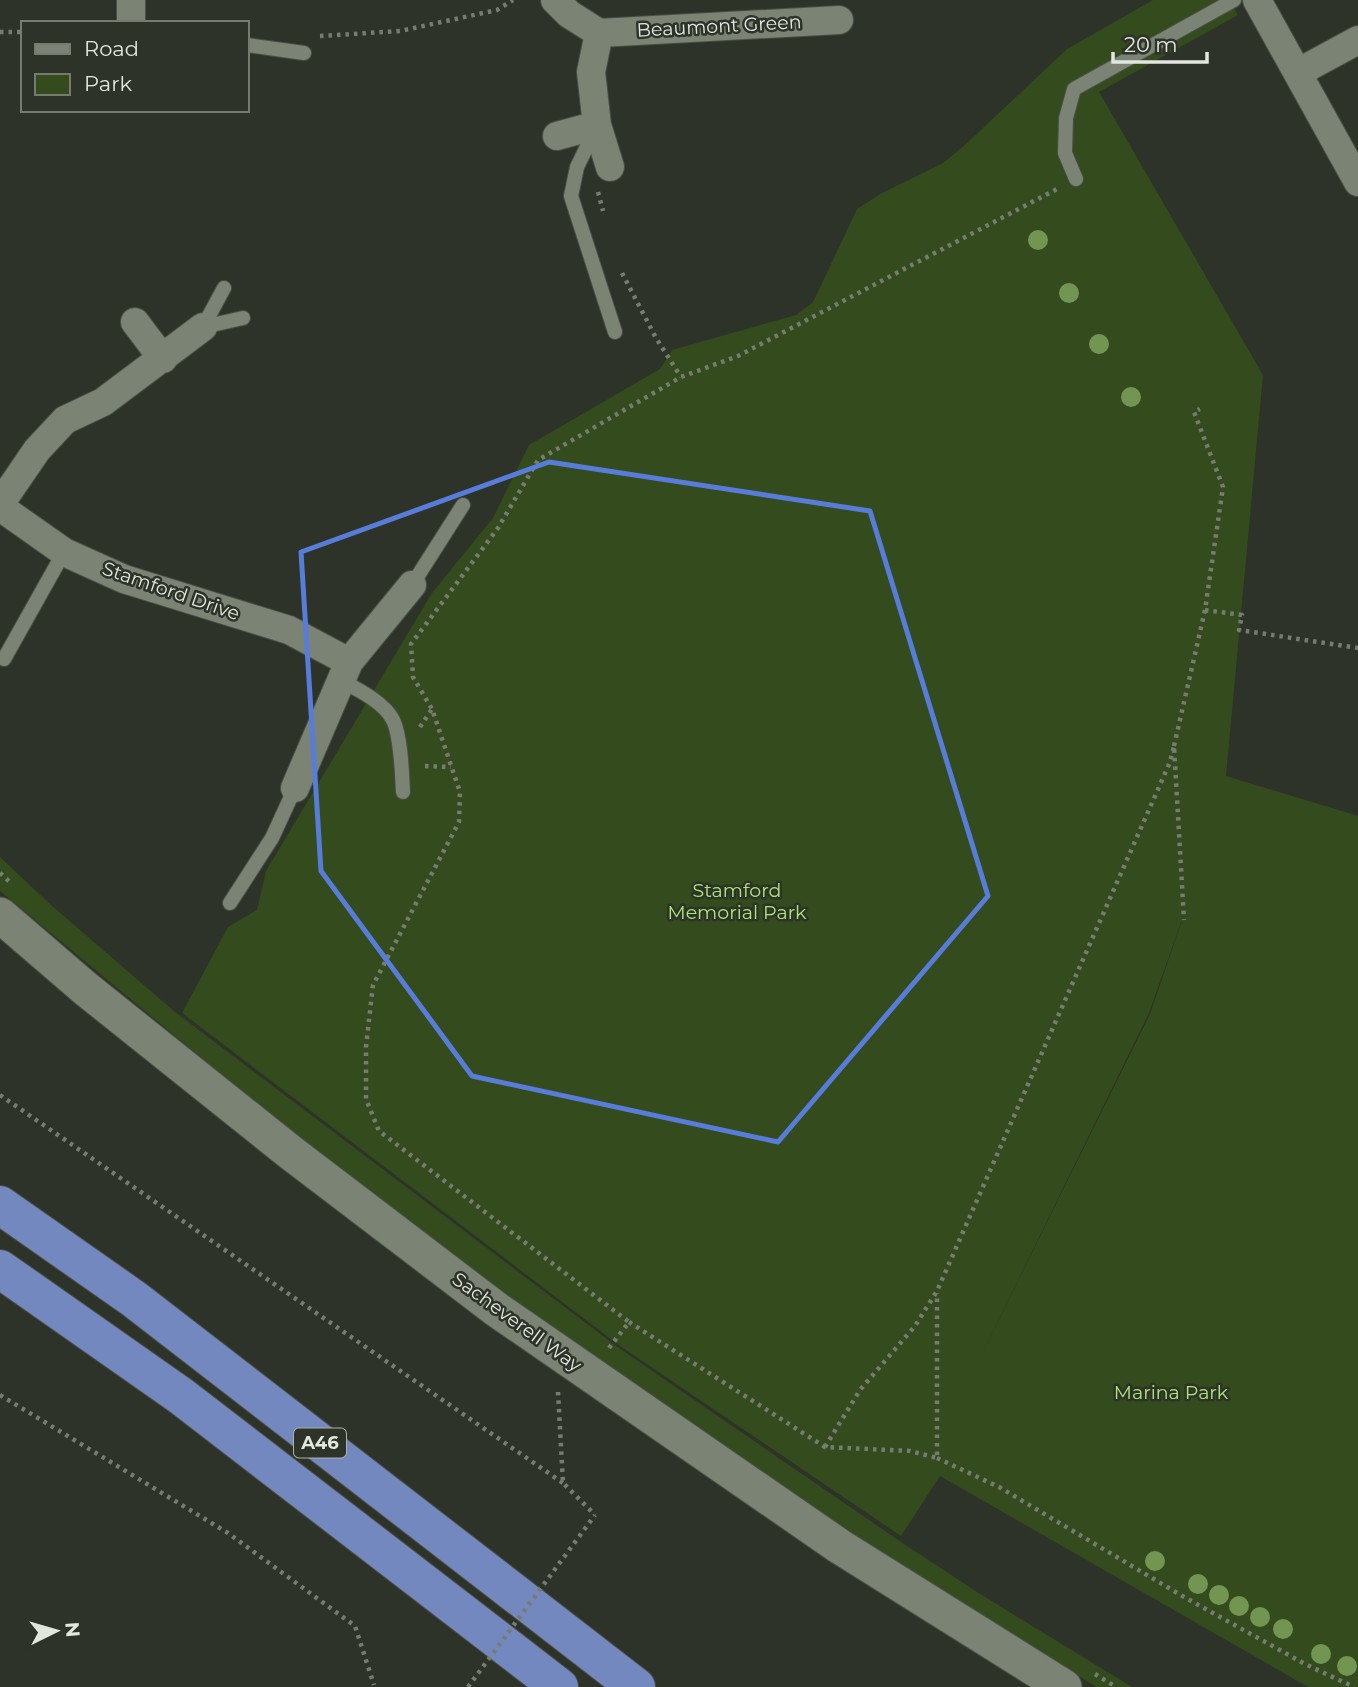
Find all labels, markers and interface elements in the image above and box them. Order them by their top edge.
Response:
street label: Beaumont Green [636,10,802,42]
legend [21,21,248,112]
scale bar [1113,21,1208,65]
text: 20 m [1124,32,1178,57]
text: Road [84,36,139,61]
text: Park [84,71,132,96]
street label: Stamford Drive [99,557,243,625]
park label: Stamford Memorial Park [668,879,807,924]
street label: Sacheverell Way [448,1267,587,1377]
park label: Marina Park [1114,1381,1229,1404]
road number: A46 [294,1428,346,1458]
north arrow [21,1596,91,1666]
text: N [60,1621,85,1638]

